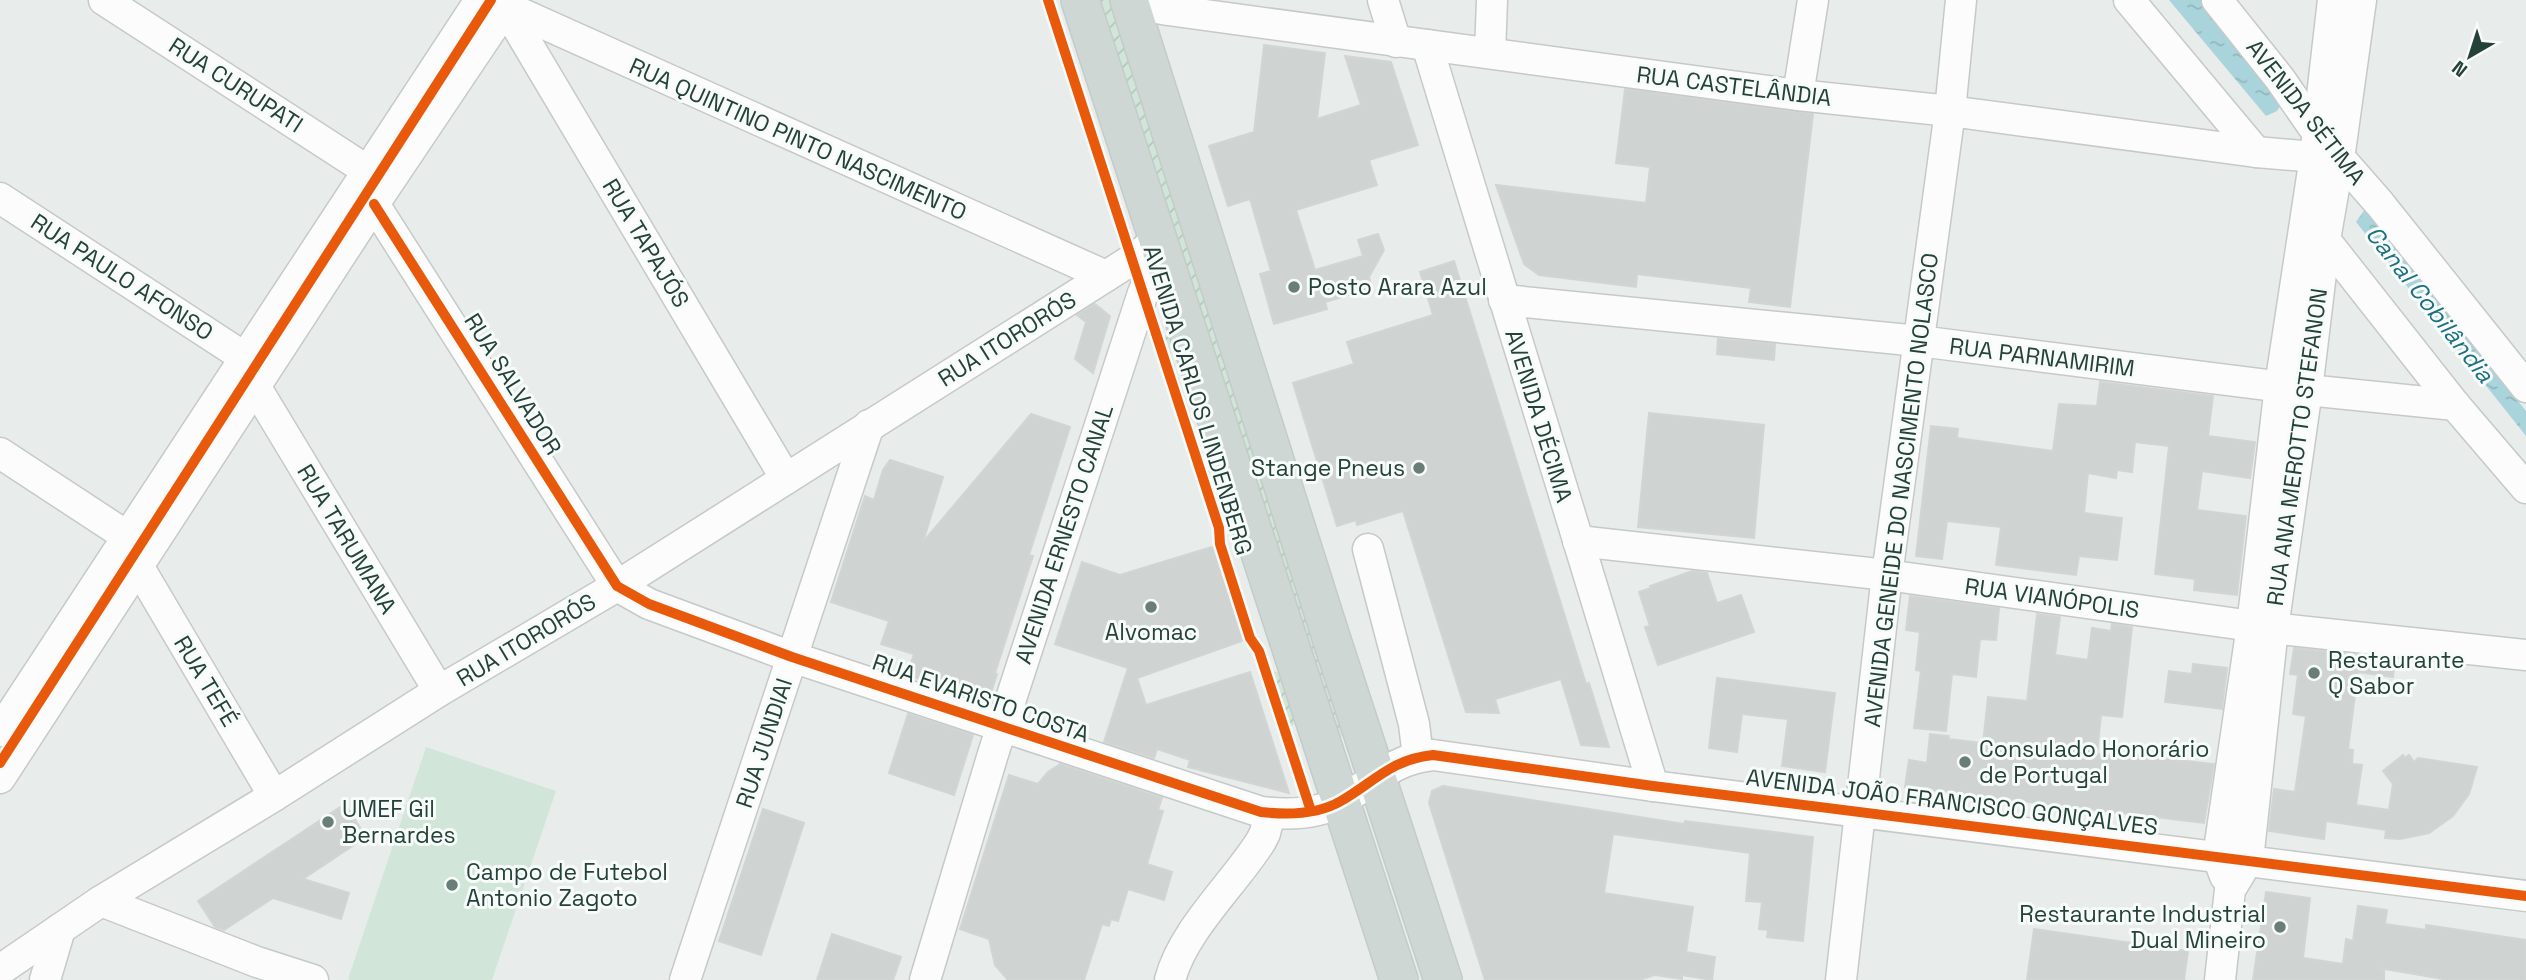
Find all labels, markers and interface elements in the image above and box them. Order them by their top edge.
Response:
north arrow [2435,21,2505,91]
street label: RUA CURUPATI [163,30,309,140]
street label: AVENIDA SÉTIMA [2240,33,2372,191]
street label: RUA QUINTINO PINTO NASCIMENTO [625,51,971,227]
text: N [2447,55,2472,83]
street label: RUA CASTELÂNDIA [1635,59,1833,113]
street label: RUA TAPAJÓS [596,173,696,313]
street label: RUA PAULO AFONSO [25,207,219,347]
water label: Canal Cobilândia [2359,219,2501,389]
street label: AVENIDA CARLOS LINDENBERG [1137,241,1259,559]
street label: AVENIDA GENEIDE DO NASCIMENTO NOLASCO [1857,251,1945,729]
place label: Posto Arara Azul [1308,272,1487,302]
marker: Posto Arara Azul [1286,279,1302,295]
street label: RUA ITORORÓS [932,285,1082,393]
street label: RUA ANA MEROTTO STEFANON [2260,286,2334,608]
street label: RUA SALVADOR [457,308,569,460]
street label: AVENIDA DÉCIMA [1498,326,1580,506]
street label: RUA PARNAMIRIM [1948,331,2136,383]
street label: AVENIDA ERNESTO CANAL [1008,400,1120,668]
place label: Stange Pneus [1251,453,1405,483]
street label: RUA TARUMANA [291,459,403,619]
marker: Stange Pneus [1411,460,1427,476]
street label: RUA VIANÓPOLIS [1963,571,2141,625]
street label: RUA ITORORÓS [451,587,601,693]
marker: Alvomac [1143,599,1159,615]
place label: Alvomac [1105,617,1197,647]
street label: RUA TEFÉ [167,630,245,732]
place label: Restaurante Q Sabor [2328,645,2465,701]
street label: RUA EVARISTO COSTA [869,647,1093,749]
marker: Restaurante Q Sabor [2306,665,2322,681]
street label: RUA JUNDIAI [729,674,799,812]
place label: Consulado Honorário de Portugal [1979,734,2209,790]
marker: Consulado Honorário de Portugal [1957,754,1973,770]
street label: AVENIDA JOÃO FRANCISCO GONÇALVES [1744,762,2160,842]
place label: UMEF Gil Bernardes [342,794,456,850]
marker: UMEF Gil Bernardes [320,814,336,830]
place label: Campo de Futebol Antonio Zagoto [466,857,668,913]
marker: Campo de Futebol Antonio Zagoto [444,877,460,893]
place label: Restaurante Industrial Dual Mineiro [2019,899,2266,955]
marker: Restaurante Industrial Dual Mineiro [2272,919,2288,935]

